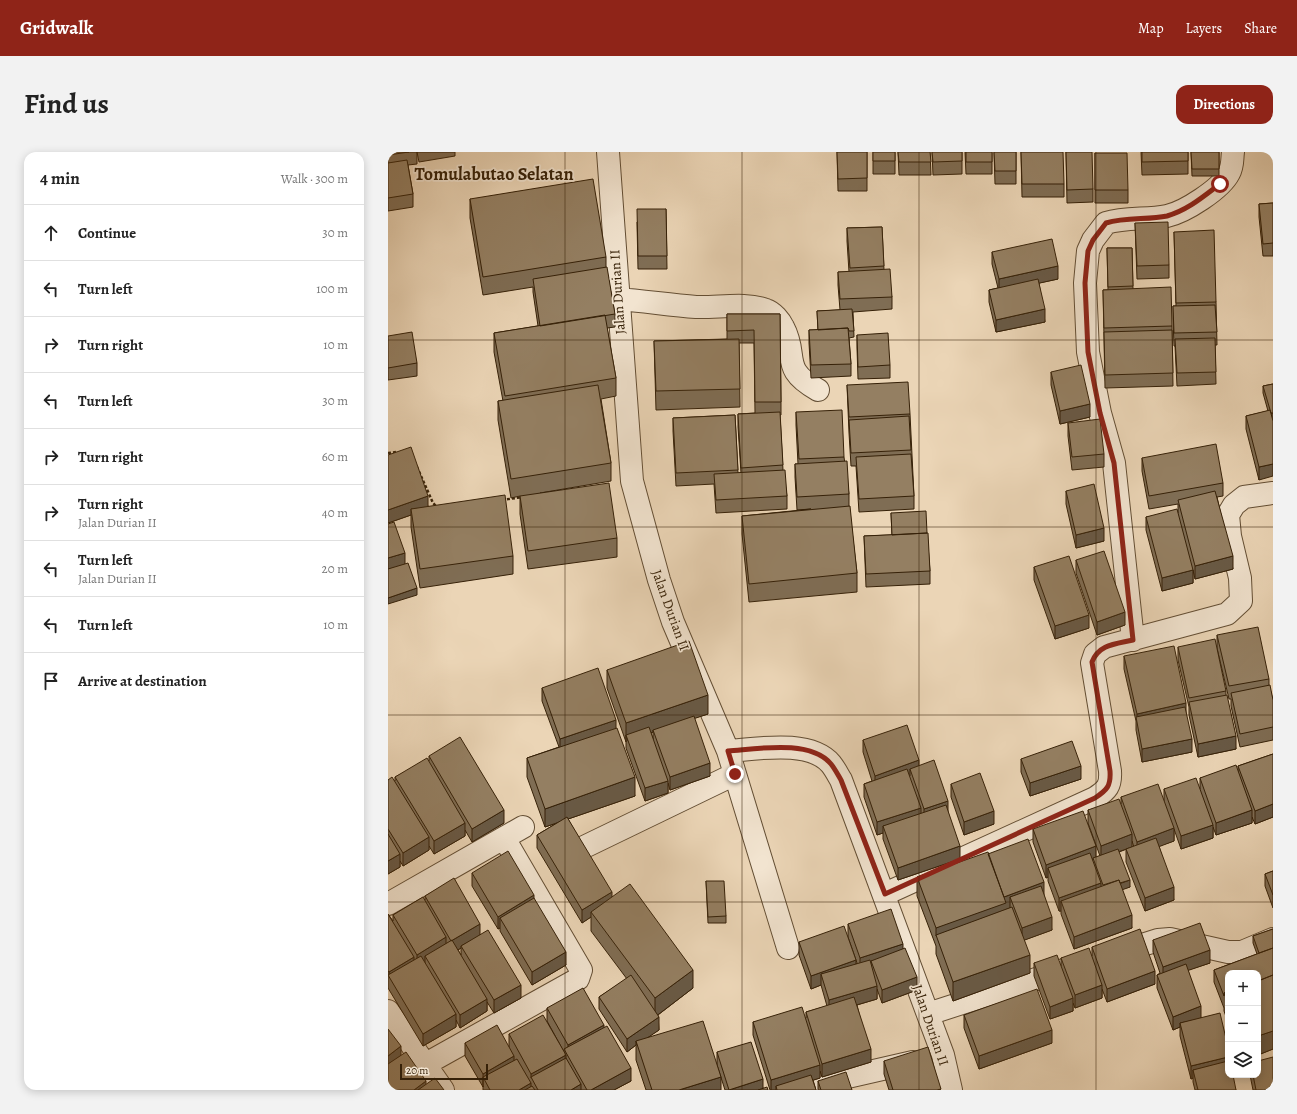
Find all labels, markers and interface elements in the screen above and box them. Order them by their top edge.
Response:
text: Gridwalk [20,15,93,41]
text: Map [1138,19,1164,38]
text: Layers [1186,19,1222,38]
text: Share [1244,19,1277,38]
text: Find us [24,85,109,123]
button: Directions [1176,85,1273,124]
district label: Tomulabutao Selatan [414,162,574,186]
text: 4 min [40,167,80,190]
text: Walk · 300 m [281,170,348,187]
route start [1211,175,1229,193]
icon: ahead [40,222,62,244]
text: Continue [78,223,136,243]
text: 30 m [322,224,348,241]
street label: Jalan Durian II [605,249,630,335]
icon: left [40,278,62,300]
text: Turn left [78,279,133,299]
text: 100 m [316,280,348,297]
icon: right [40,334,62,356]
text: Turn right [78,335,143,355]
text: 10 m [323,336,348,353]
icon: left [40,390,62,412]
text: Turn left [78,391,133,411]
text: 30 m [322,392,348,409]
icon: right [40,446,62,468]
text: Turn right [78,447,143,467]
text: 60 m [322,448,348,465]
text: Turn right [78,494,143,514]
icon: right [40,502,62,524]
text: 40 m [322,504,348,521]
text: Jalan Durian II [78,514,157,531]
text: Turn left [78,550,133,570]
icon: left [40,558,62,580]
text: 20 m [322,560,348,577]
street label: Jalan Durian II [647,567,694,653]
text: Jalan Durian II [78,570,157,587]
icon: left [40,614,62,636]
text: Turn left [78,615,133,635]
text: 10 m [323,616,348,633]
icon: arrive [40,670,62,692]
text: Arrive at destination [78,671,207,691]
route end [726,765,744,783]
map controls [1225,970,1261,1078]
button: + [1225,970,1261,1006]
street label: Jalan Durian II [908,982,953,1068]
button: − [1225,1006,1261,1042]
button: layers [1225,1042,1261,1078]
scale bar [400,1062,488,1081]
text: 20 m [406,1063,428,1078]

